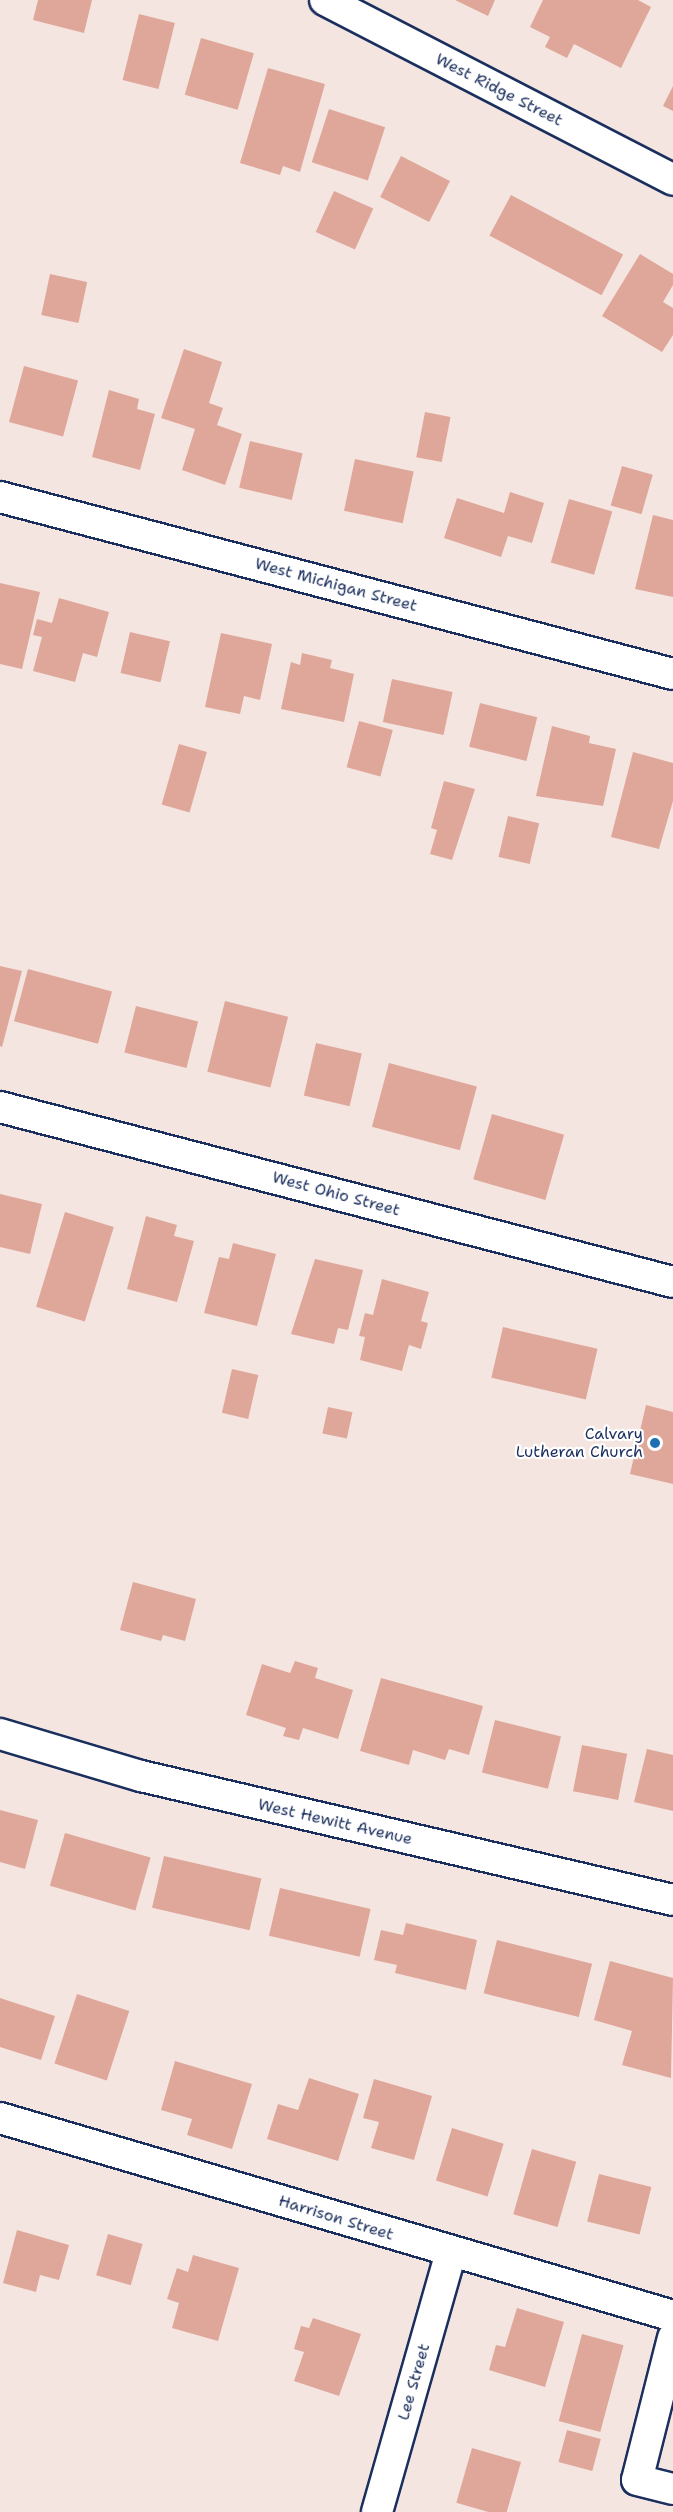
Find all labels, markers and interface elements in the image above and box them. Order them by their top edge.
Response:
street label: West Ridge Street [432,50,566,130]
street label: West Michigan Street [253,554,419,616]
street label: West Ohio Street [270,1168,402,1220]
place label: Calvary Lutheran Church [516,1424,643,1462]
marker: Calvary Lutheran Church [648,1436,662,1450]
street label: West Hewitt Avenue [256,1795,414,1849]
street label: Harrison Street [276,2191,396,2245]
street label: Lee Street [394,2341,434,2423]

